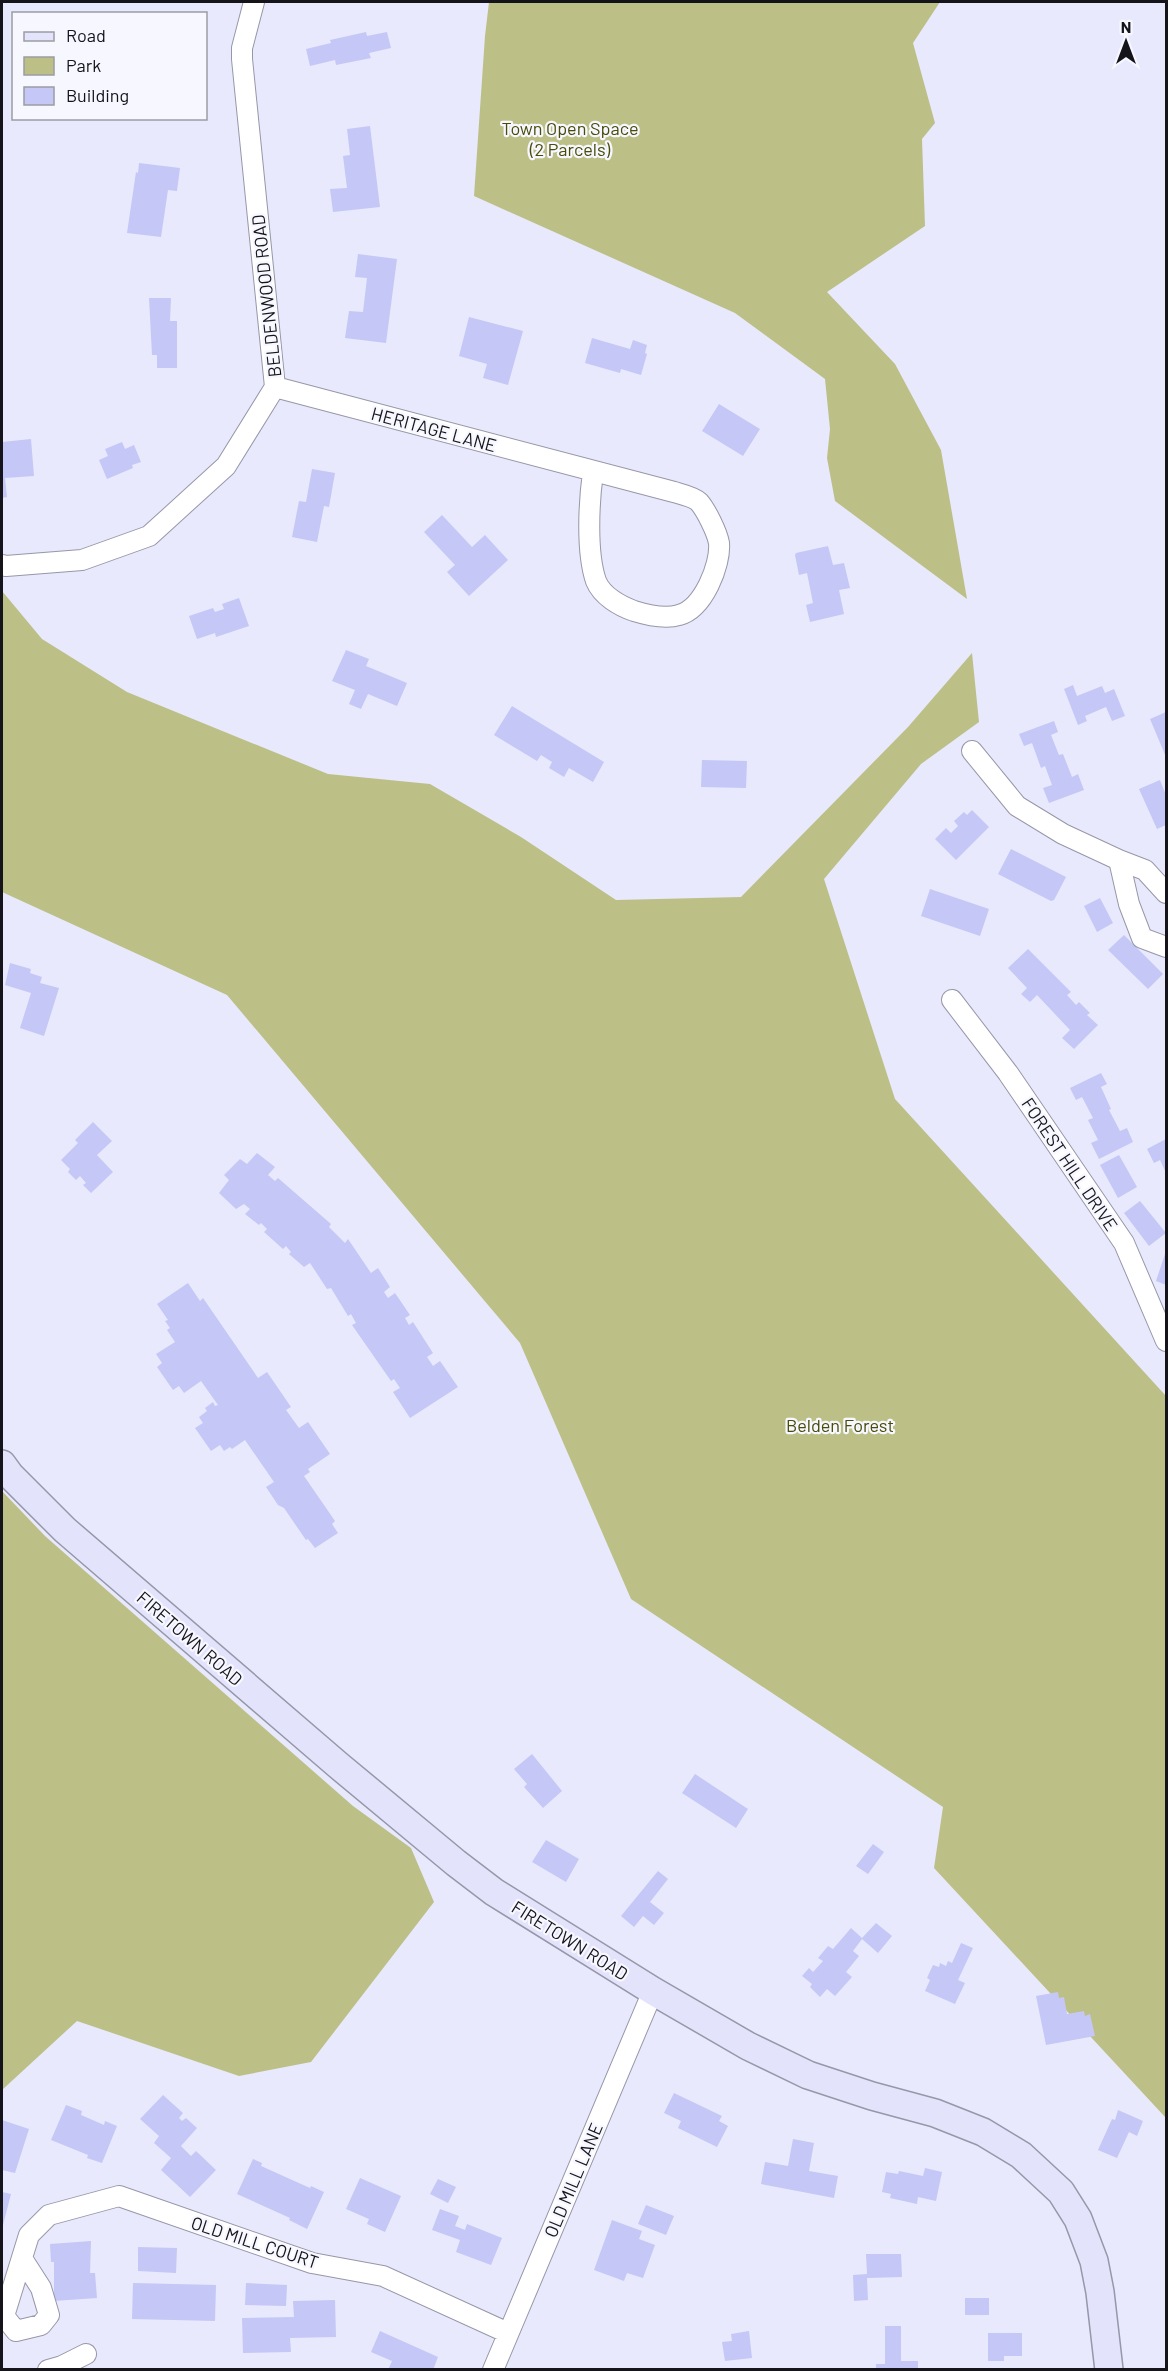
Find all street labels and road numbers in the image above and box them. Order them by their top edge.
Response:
street label: BELDENWOOD ROAD [247,214,285,378]
street label: HERITAGE LANE [369,402,499,456]
street label: FOREST HILL DRIVE [1017,1093,1123,1235]
street label: FIRETOWN ROAD [133,1586,247,1690]
street label: FIRETOWN ROAD [508,1895,632,1985]
street label: OLD MILL LANE [539,2119,607,2241]
street label: OLD MILL COURT [188,2211,322,2273]

